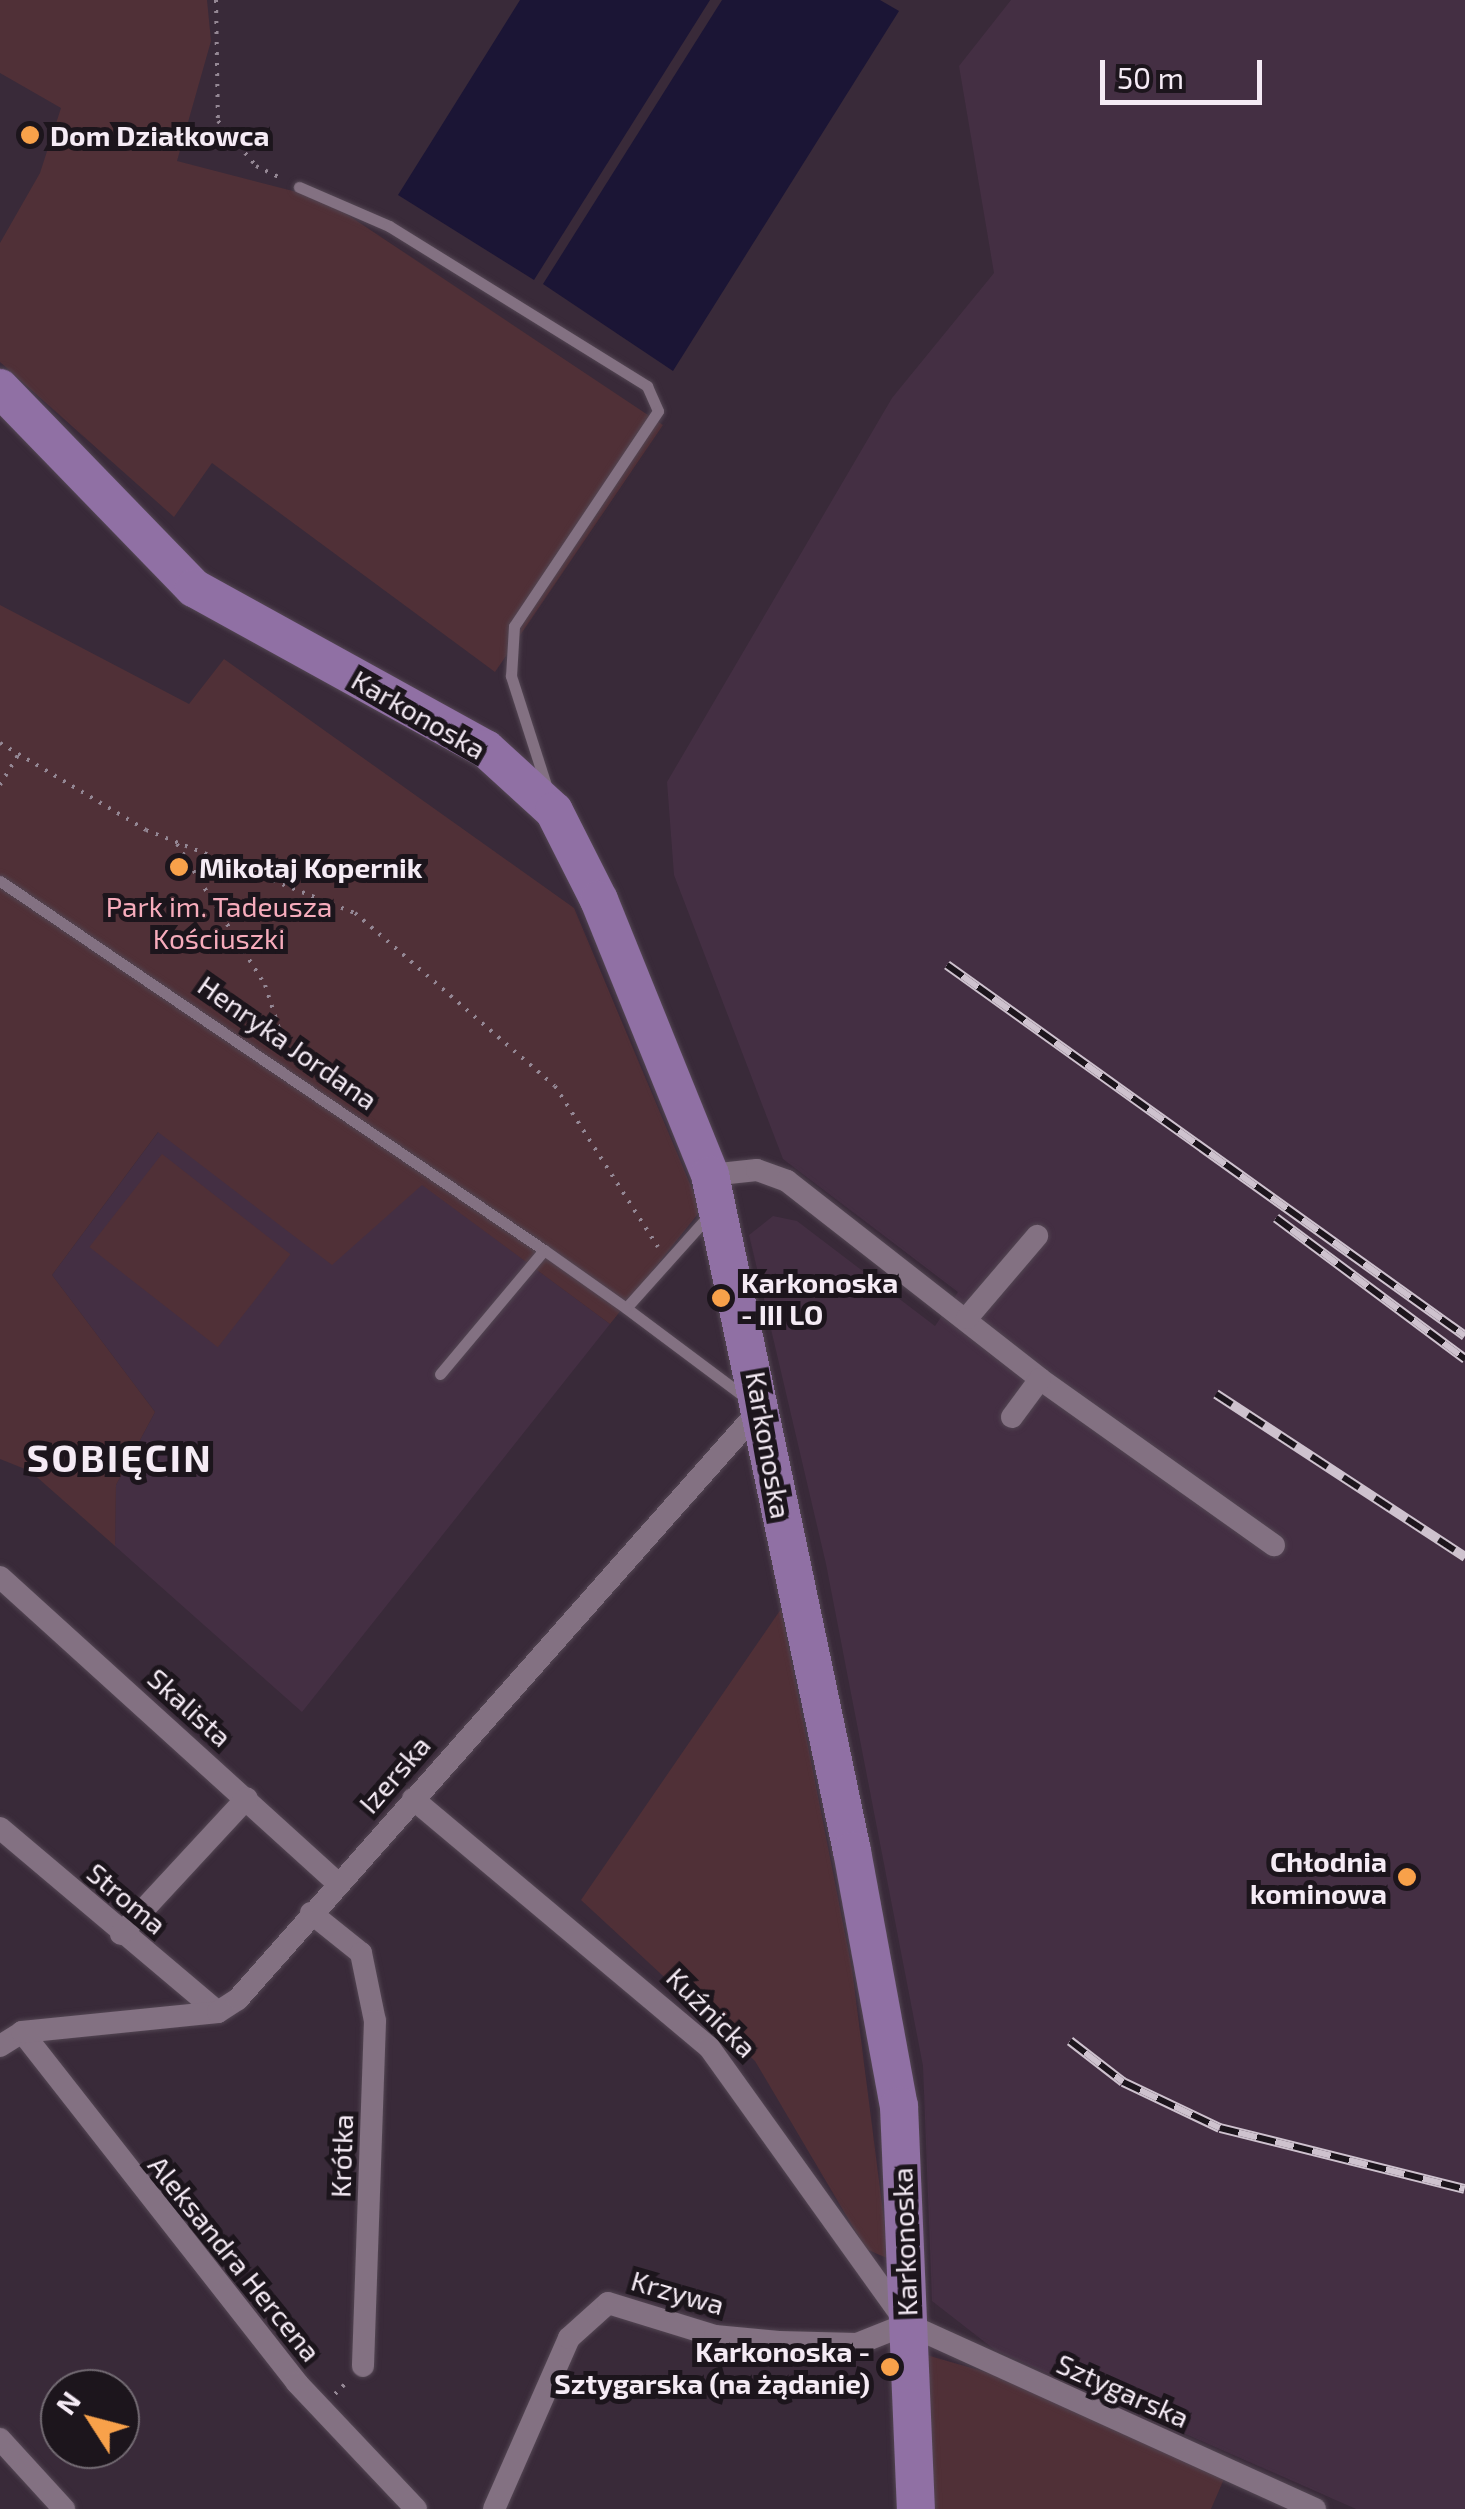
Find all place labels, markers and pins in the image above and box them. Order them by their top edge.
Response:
place label: Dom Działkowca [50,118,269,152]
marker: Dom Działkowca [19,124,41,146]
place label: Mikołaj Kopernik [199,850,422,884]
marker: Mikołaj Kopernik [168,856,190,878]
place label: Karkonoska - III LO [741,1265,898,1331]
marker: Karkonoska - III LO [710,1287,732,1309]
place label: Chłodnia kominowa [1250,1844,1387,1910]
marker: Chłodnia kominowa [1396,1866,1418,1888]
place label: Karkonoska - Sztygarska (na żądanie) [554,2334,870,2400]
marker: Karkonoska - Sztygarska (na żądanie) [879,2356,901,2378]

